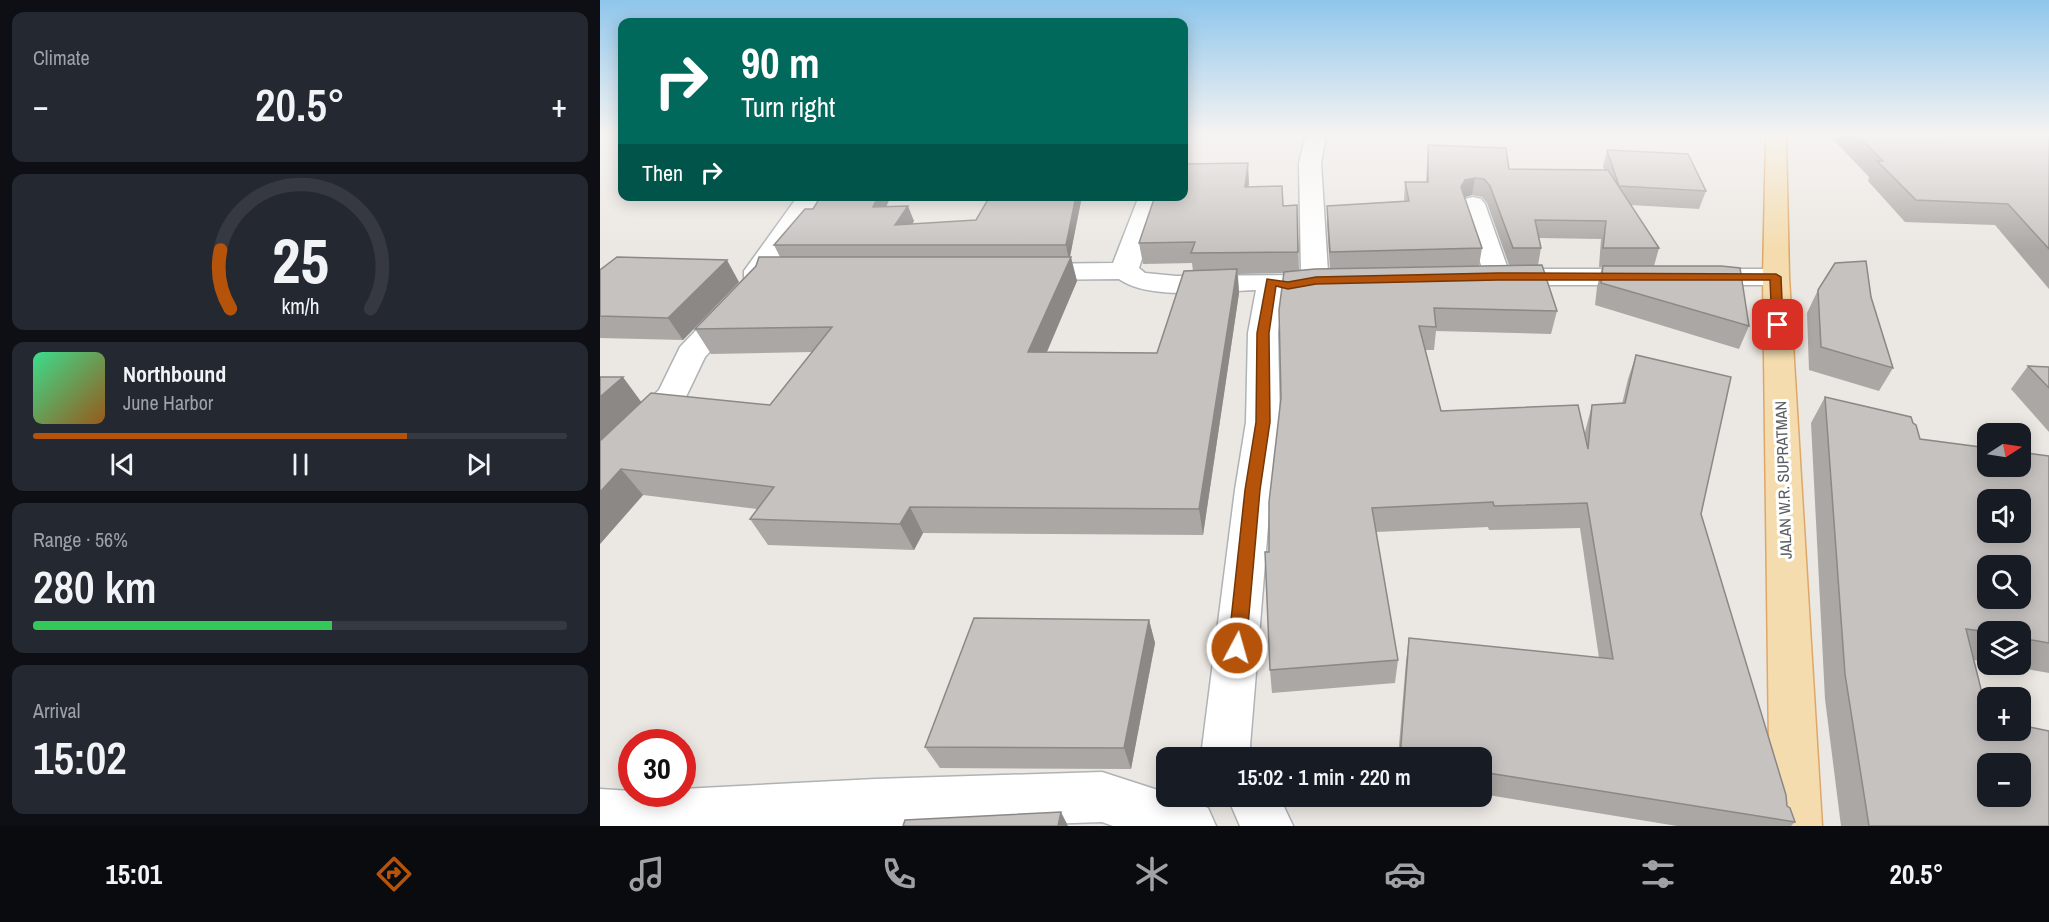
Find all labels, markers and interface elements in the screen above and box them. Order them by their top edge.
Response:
text: 90 m [741,35,820,91]
icon: right [642,42,720,120]
text: Climate [33,44,90,71]
text: 20.5° [255,74,345,135]
text: − [33,83,49,127]
text: + [551,83,567,127]
text: Turn right [741,89,835,125]
icon: right [695,156,728,189]
text: Then [642,158,683,188]
text: 25 [272,218,328,302]
text: km/h [281,292,319,321]
pin [1752,299,1803,350]
icon: arrive [1761,308,1794,341]
text: Northbound [123,359,226,389]
text: June Harbor [123,389,213,416]
street label: JALAN W.R. SUPRATMAN [1769,401,1797,559]
north arrow [1977,423,2031,477]
map controls [1977,423,2031,807]
icon: previous [106,448,139,481]
icon: pause [284,448,317,481]
icon: next [462,448,495,481]
button: sound [1977,489,2031,543]
text: Range · 56% [33,526,128,553]
button: search [1977,555,2031,609]
text: 280 km [33,556,157,617]
position arrow [1205,616,1269,680]
button: layers [1977,621,2031,675]
button: + [1977,687,2031,741]
text: Arrival [33,697,80,724]
text: 15:02 [33,727,127,788]
speed limit sign: 30 [618,729,696,807]
button: − [1977,753,2031,807]
text: 15:02 · 1 min · 220 m [1237,762,1411,792]
icon: directions [373,853,415,895]
icon: music [626,853,668,895]
icon: phone [878,853,920,895]
icon: climate [1131,853,1173,895]
icon: car [1384,853,1426,895]
icon: filters [1637,853,1679,895]
text: 15:01 [105,856,162,892]
text: 20.5° [1890,856,1944,892]

